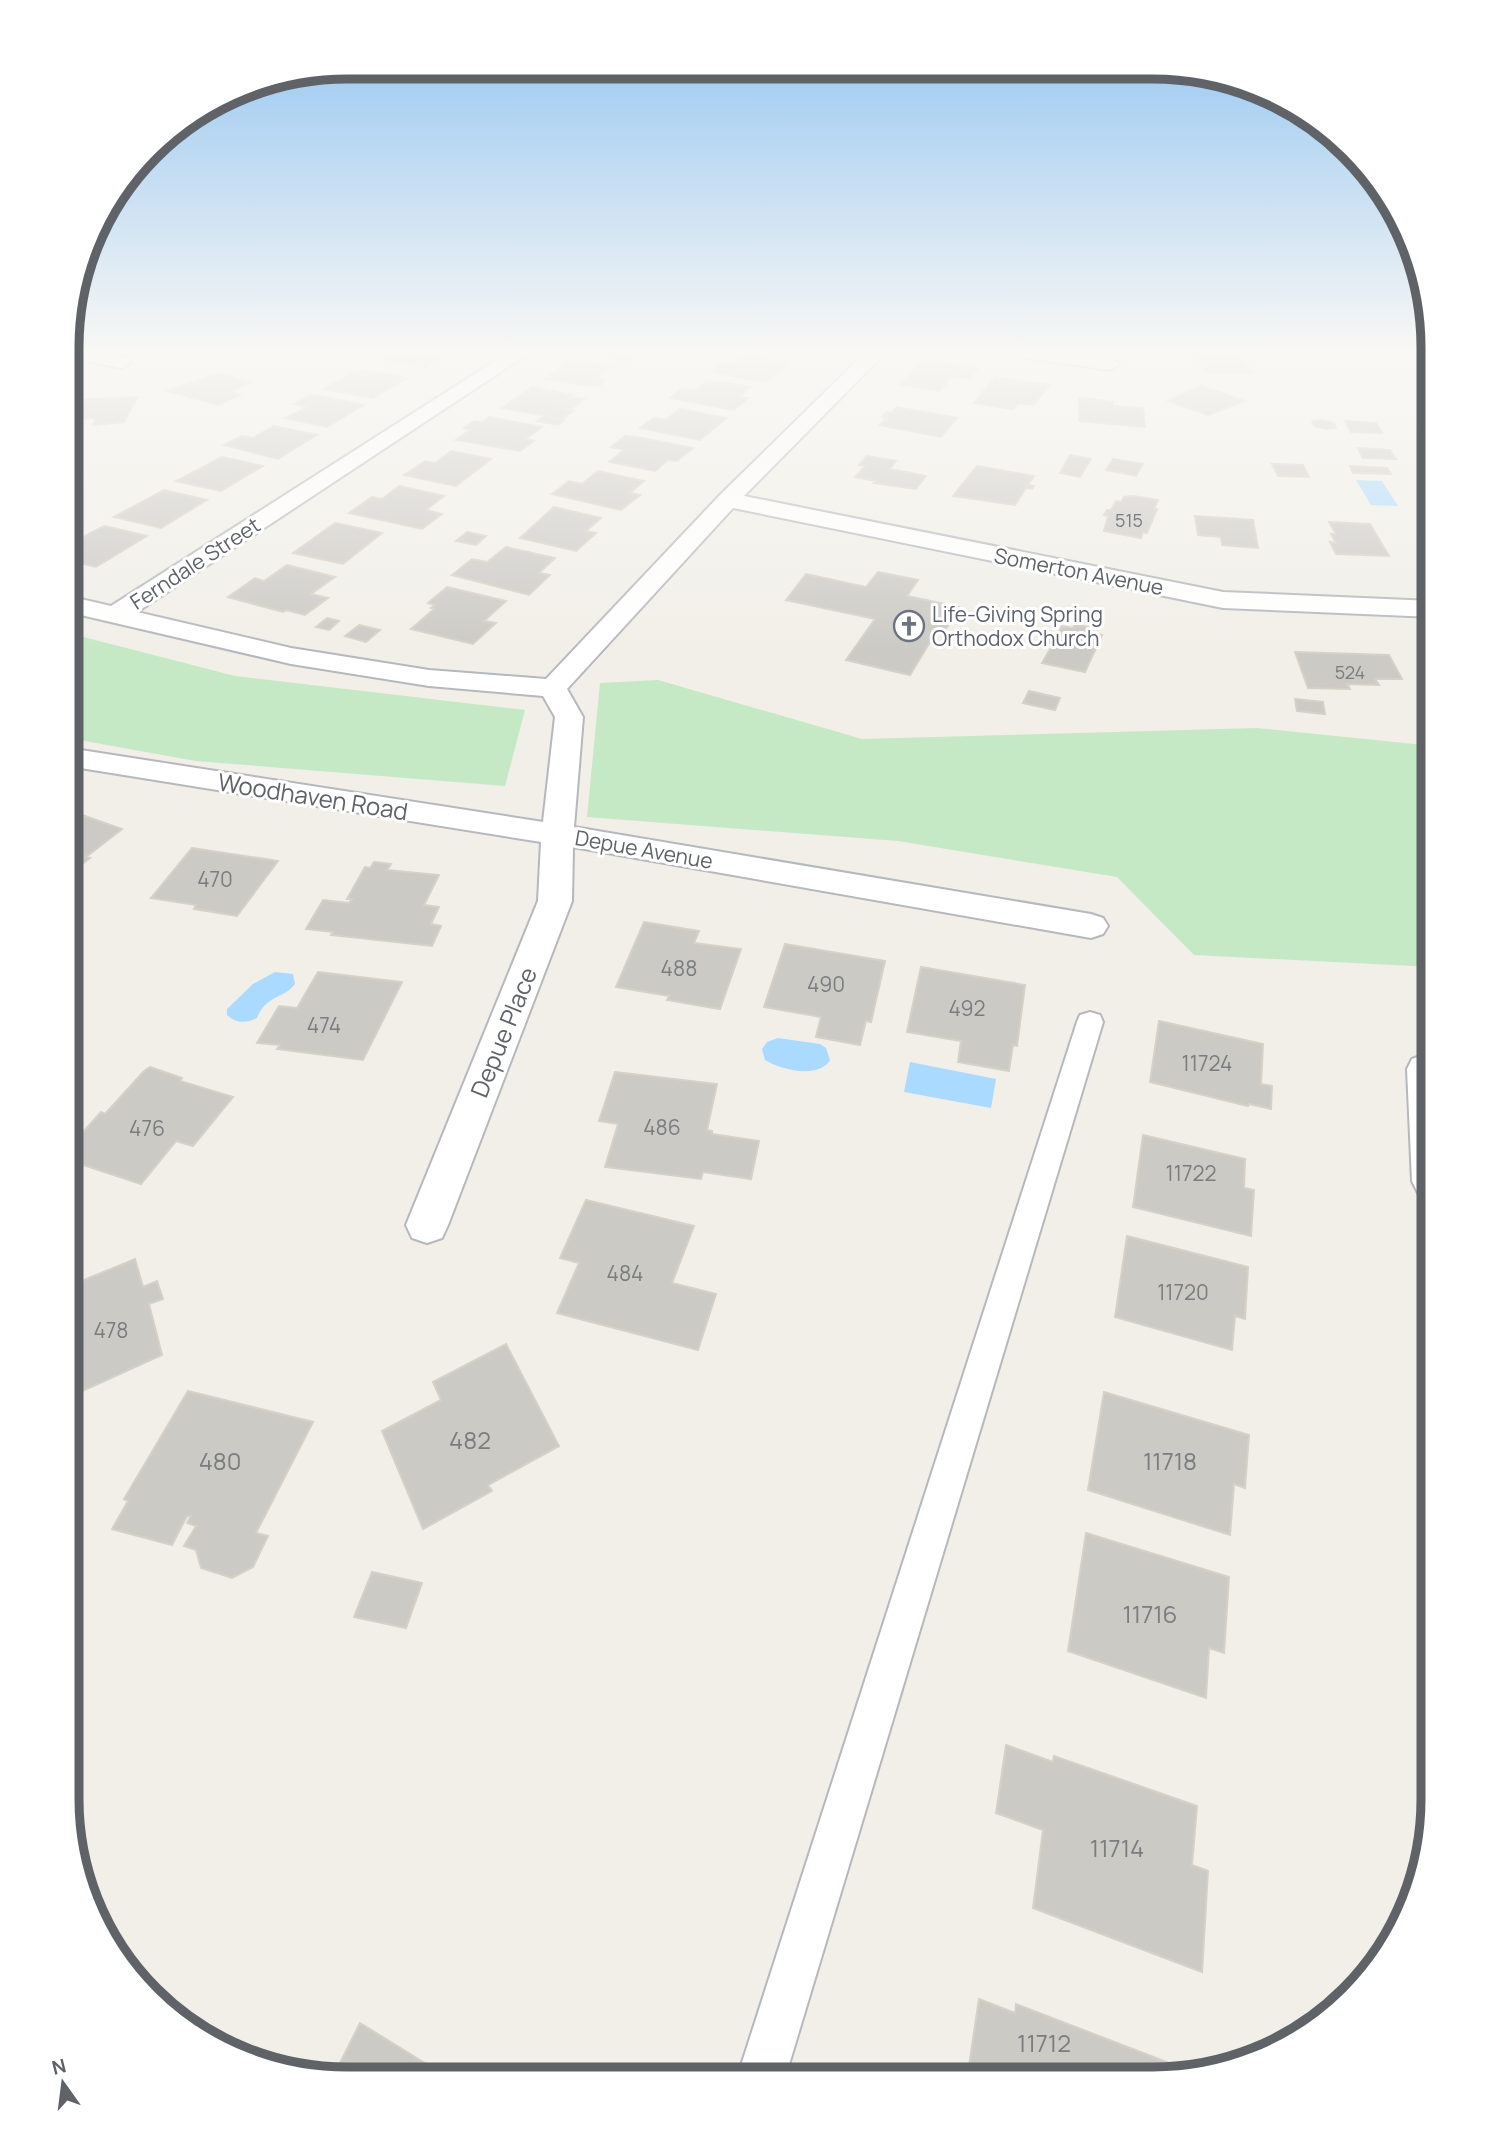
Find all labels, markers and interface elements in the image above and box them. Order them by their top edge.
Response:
house number: 515 [1115,508,1143,532]
street label: Ferndale Street [125,511,265,615]
street label: Somerton Avenue [992,541,1166,601]
place label: Life-Giving Spring Orthodox Church [932,600,1103,652]
church icon: Life-Giving Spring Orthodox Church [892,609,926,643]
house number: 524 [1335,660,1365,684]
street label: Woodhaven Road [216,765,410,827]
street label: Depue Avenue [573,823,715,875]
house number: 470 [197,865,233,893]
house number: 488 [661,954,697,982]
street label: Depue Place [462,962,544,1102]
house number: 490 [807,970,845,998]
house number: 492 [948,994,986,1022]
house number: 474 [307,1011,341,1039]
house number: 11724 [1182,1049,1232,1077]
house number: 486 [643,1113,681,1141]
house number: 476 [129,1114,165,1142]
house number: 11722 [1166,1159,1216,1187]
house number: 484 [607,1259,643,1287]
house number: 11720 [1157,1278,1209,1306]
house number: 478 [93,1316,129,1344]
house number: 482 [449,1423,491,1456]
house number: 480 [199,1444,241,1477]
house number: 11718 [1143,1444,1197,1477]
house number: 11716 [1122,1597,1178,1630]
house number: 11714 [1090,1831,1144,1864]
house number: 11712 [1017,2026,1071,2059]
north arrow [28,2048,98,2118]
text: N [49,2052,69,2081]

